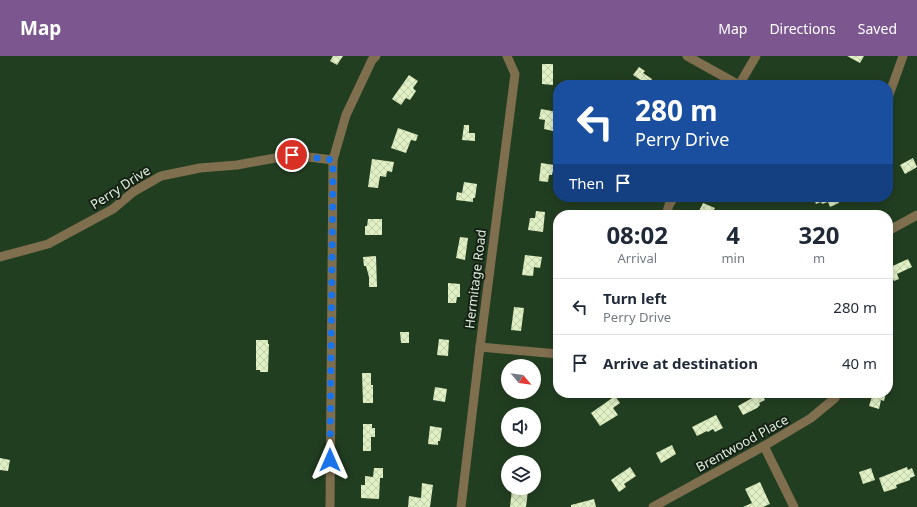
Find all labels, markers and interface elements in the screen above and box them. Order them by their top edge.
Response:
text: Map [20,15,61,41]
text: Map [718,19,747,38]
text: Directions [769,19,836,38]
text: Saved [858,19,897,38]
text: 280 m [635,91,718,129]
icon: left [569,96,621,148]
text: Perry Drive [635,127,729,151]
pin [275,138,309,172]
icon: arrive [281,144,303,166]
street label: Perry Drive [87,161,153,213]
icon: arrive [612,172,634,194]
text: Then [569,173,604,193]
text: 08:02 [606,218,668,251]
text: 4 [726,218,740,251]
text: 320 [798,218,840,251]
street label: Hermitage Road [460,228,490,330]
text: Arrival [617,249,657,267]
text: min [721,249,745,267]
text: m [813,249,825,267]
text: Turn left [603,288,667,308]
icon: left [569,296,591,318]
text: 280 m [833,297,877,317]
text: Perry Drive [603,308,671,326]
icon: arrive [569,352,591,374]
text: Arrive at destination [603,353,758,373]
text: 40 m [842,353,877,373]
north arrow [501,359,541,399]
map controls [501,359,541,495]
button: sound [501,407,541,447]
street label: Brentwood Place [693,410,791,476]
position arrow [309,439,351,481]
button: layers [501,455,541,495]

